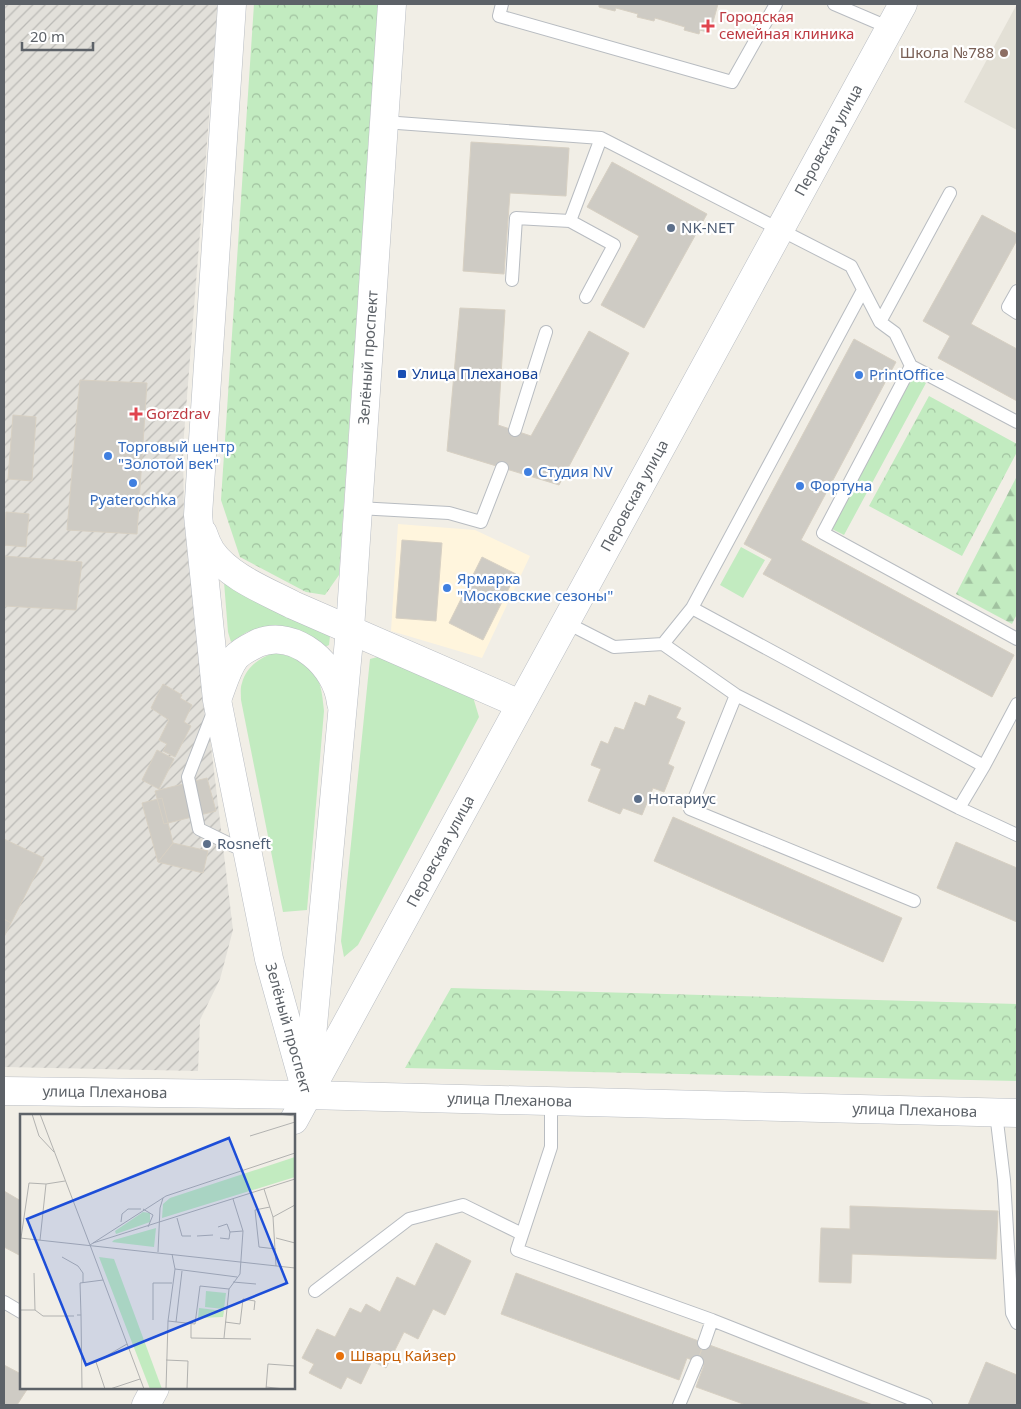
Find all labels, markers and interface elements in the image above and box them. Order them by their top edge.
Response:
place label: Городская семейная клиника [719,6,854,43]
marker: Городская семейная клиника [701,19,715,33]
scale bar [22,20,94,52]
text: 20 m [30,26,65,46]
place label: Школа №788 [900,42,994,62]
marker: Школа №788 [998,47,1010,59]
street label: Перовская улица [789,81,866,199]
place label: NK-NET [681,217,735,237]
marker: NK-NET [665,222,677,234]
street label: Зелёный проспект [353,290,382,425]
place label: Улица Плеханова [412,363,538,383]
place label: PrintOffice [869,364,944,384]
marker: Улица Плеханова [396,368,408,380]
marker: PrintOffice [853,369,865,381]
place label: Gorzdrav [146,403,211,423]
marker: Gorzdrav [130,408,142,420]
place label: Торговый центр "Золотой век" [118,436,235,473]
street label: Перовская улица [595,436,672,555]
marker: Торговый центр "Золотой век" [102,450,114,462]
place label: Студия NV [538,461,613,481]
marker: Студия NV [522,466,534,478]
place label: Фортуна [810,475,872,495]
marker: Pyaterochka [127,477,139,489]
marker: Фортуна [794,480,806,492]
place label: Pyaterochka [90,489,176,509]
place label: Ярмарка "Московские сезоны" [457,568,613,605]
marker: Ярмарка "Московские сезоны" [441,582,453,594]
place label: Нотариус [648,788,716,808]
street label: Перовская улица [401,792,478,910]
marker: Нотариус [632,793,644,805]
place label: Rosneft [217,833,271,853]
marker: Rosneft [201,838,213,850]
street label: Зелёный проспект [262,960,317,1095]
street label: улица Плеханова [42,1081,168,1102]
street label: улица Плеханова [447,1088,573,1111]
street label: улица Плеханова [852,1098,977,1121]
inset map [20,1114,295,1389]
place label: Шварц Кайзер [350,1345,456,1365]
marker: Шварц Кайзер [334,1350,346,1362]

